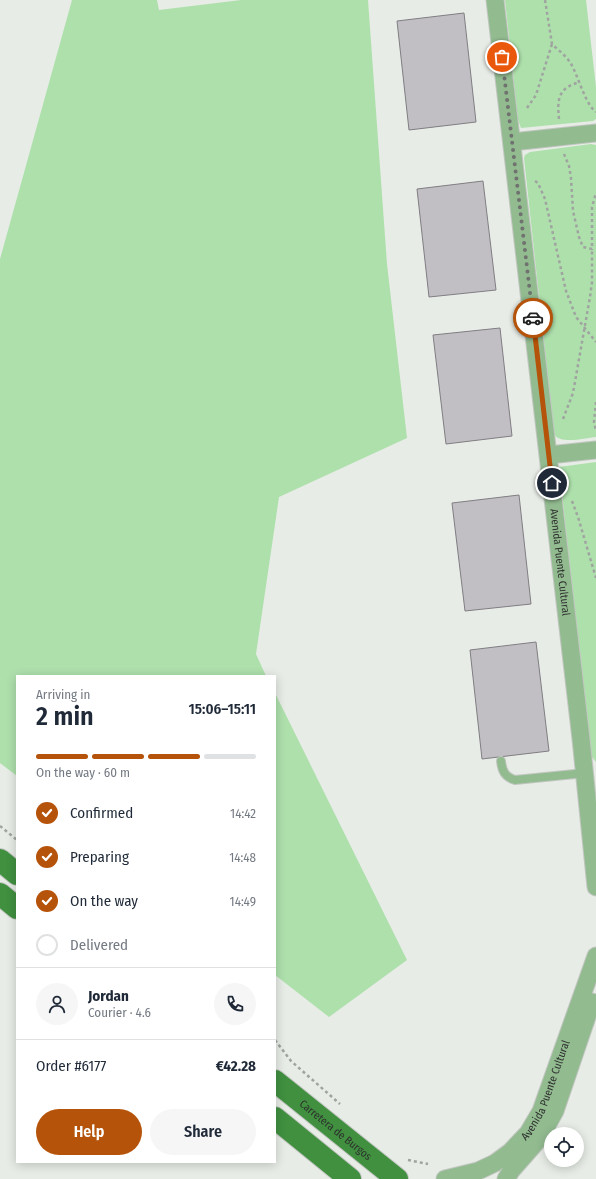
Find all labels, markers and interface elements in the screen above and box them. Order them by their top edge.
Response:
pin [485,40,519,74]
icon: bag [491,46,513,68]
courier [513,298,553,338]
icon: car [522,307,544,329]
pin [535,466,569,500]
icon: home [541,472,563,494]
street label: Avenida Puente Cultural [548,508,573,617]
text: Arriving in [36,687,90,702]
text: 15:06–15:11 [189,700,256,718]
text: 2 min [36,701,94,732]
text: On the way · 60 m [36,765,130,780]
icon: check [36,802,58,824]
text: Confirmed [70,804,133,822]
text: 14:42 [230,806,256,821]
icon: check [36,846,58,868]
text: Preparing [70,848,129,866]
text: 14:48 [229,850,256,865]
icon: check [36,890,58,912]
text: On the way [70,892,138,910]
text: 14:49 [230,894,256,909]
text: Delivered [70,936,128,954]
button: person [36,983,78,1025]
button: phone [214,983,256,1025]
text: Jordan [88,987,129,1005]
text: Courier · 4.6 [88,1005,151,1020]
street label: Avenida Puente Cultural [518,1038,572,1143]
text: Order #6177 [36,1057,106,1075]
text: €42.28 [216,1057,256,1075]
street label: Carretera de Burgos [297,1097,375,1163]
button: Help [36,1109,142,1155]
button: Share [150,1109,256,1155]
map controls [544,1127,584,1167]
button: locate [544,1127,584,1167]

